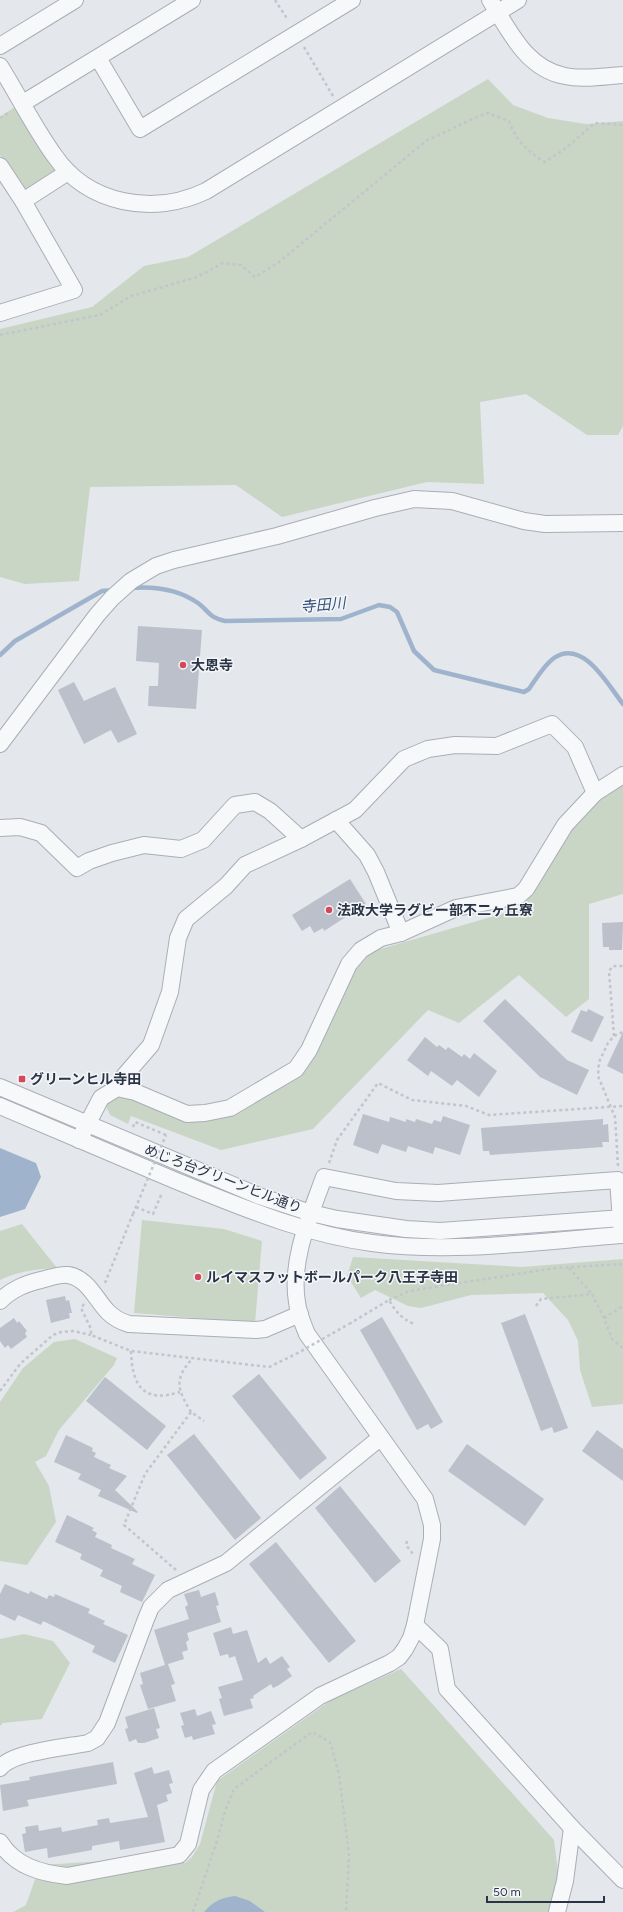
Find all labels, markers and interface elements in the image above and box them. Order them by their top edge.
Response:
water label: 寺田川 [300,594,348,616]
place label: 大恩寺 [191,657,233,674]
marker: 大恩寺 [178,660,188,670]
place label: 法政大学ラグビー部不二ヶ丘寮 [337,902,533,919]
marker: 法政大学ラグビー部不二ヶ丘寮 [324,905,334,915]
place label: グリーンヒル寺田 [30,1071,141,1088]
marker: グリーンヒル寺田 [17,1074,27,1084]
street label: めじろ台グリーンヒル通り [142,1141,304,1217]
place label: ルイマスフットボールパーク八王子寺田 [206,1269,458,1286]
marker: ルイマスフットボールパーク八王子寺田 [193,1272,203,1282]
scale bar [487,1878,604,1904]
text: 50 m [493,1885,521,1899]

